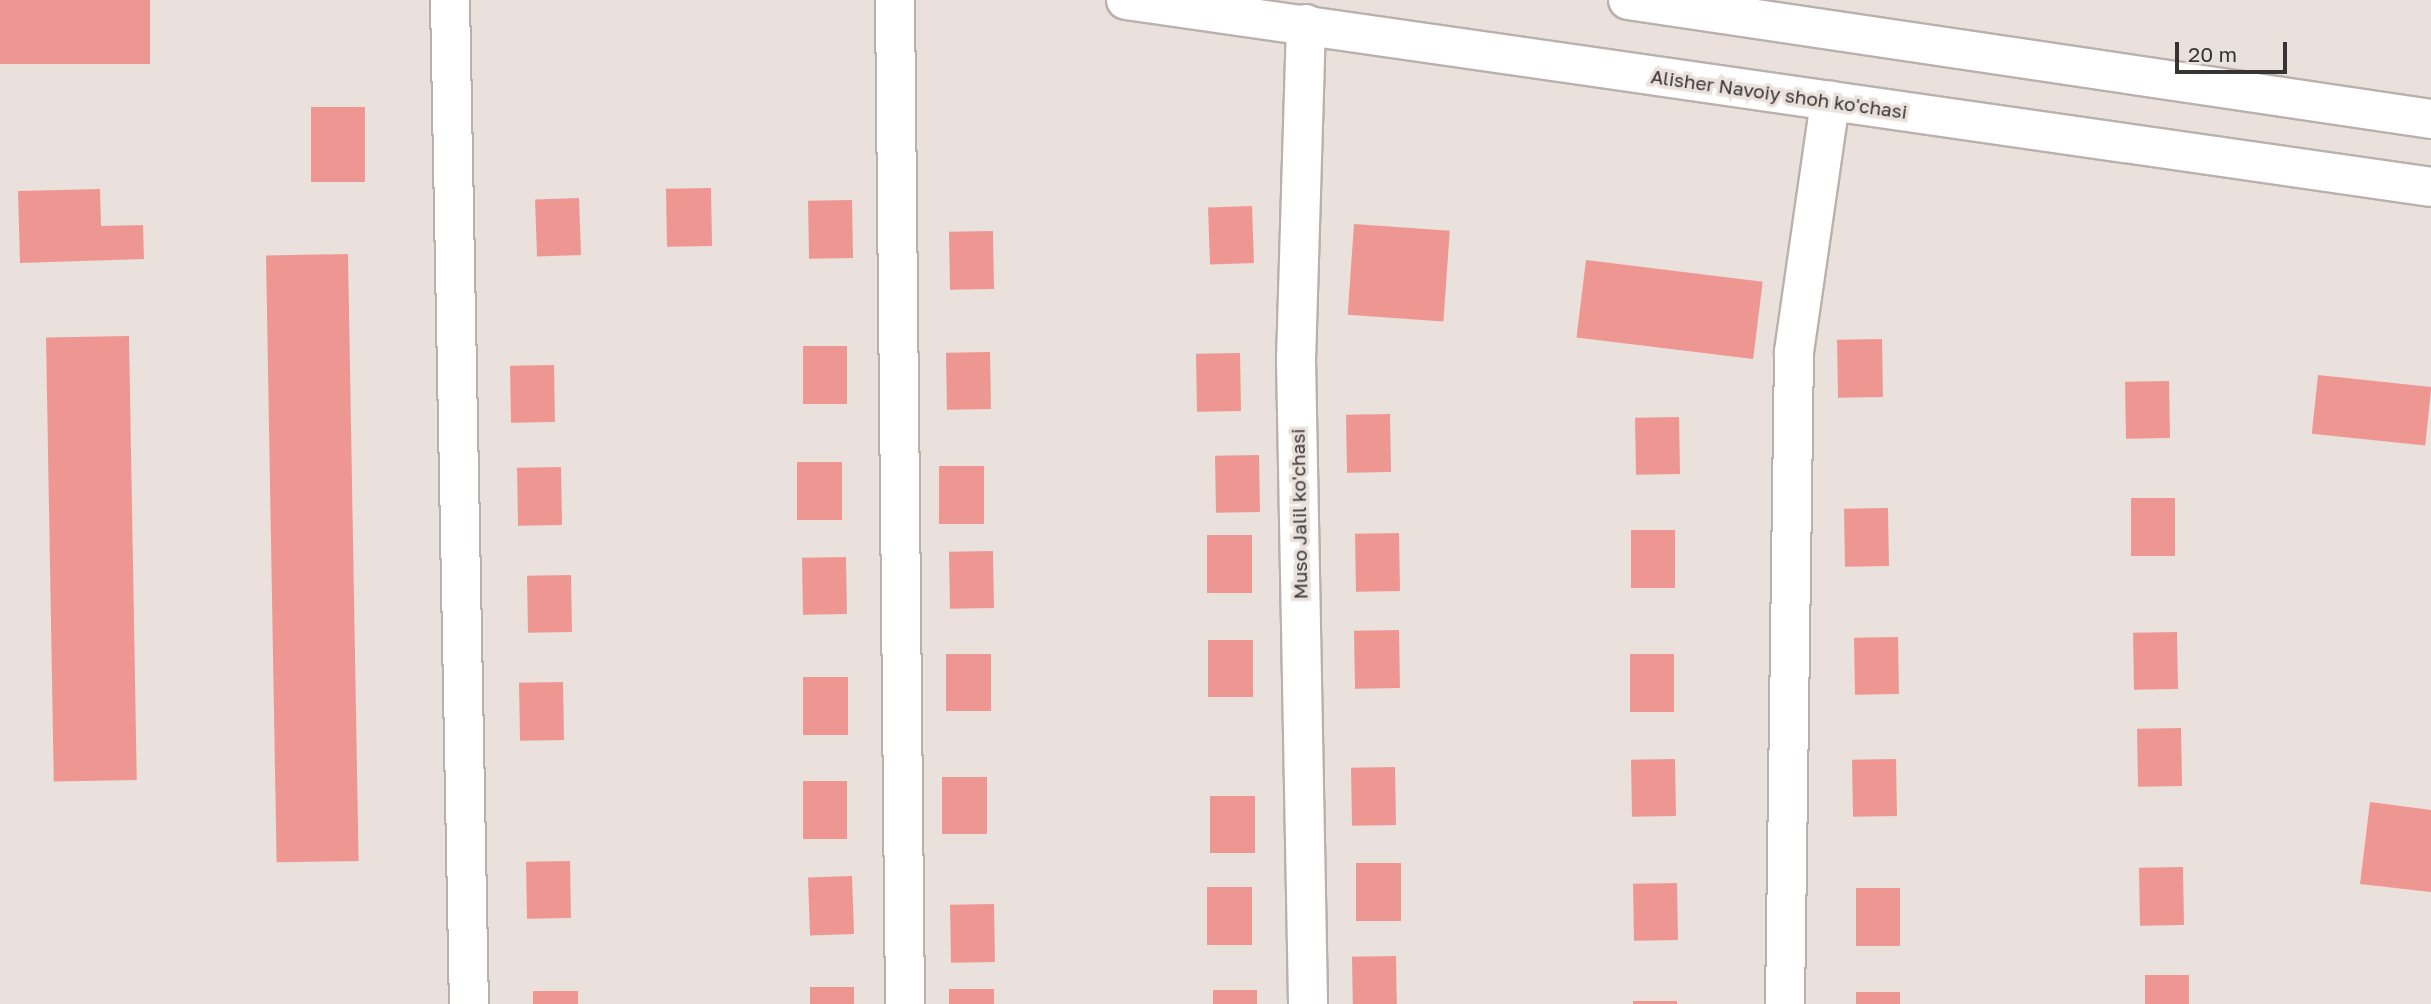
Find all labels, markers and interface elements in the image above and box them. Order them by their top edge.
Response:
scale bar [2179,28,2291,72]
text: 20 m [2188,41,2237,67]
street label: Alisher Navoiy shoh ko'chasi [1649,65,1909,123]
street label: Muso Jalil ko'chasi [1286,428,1312,600]

